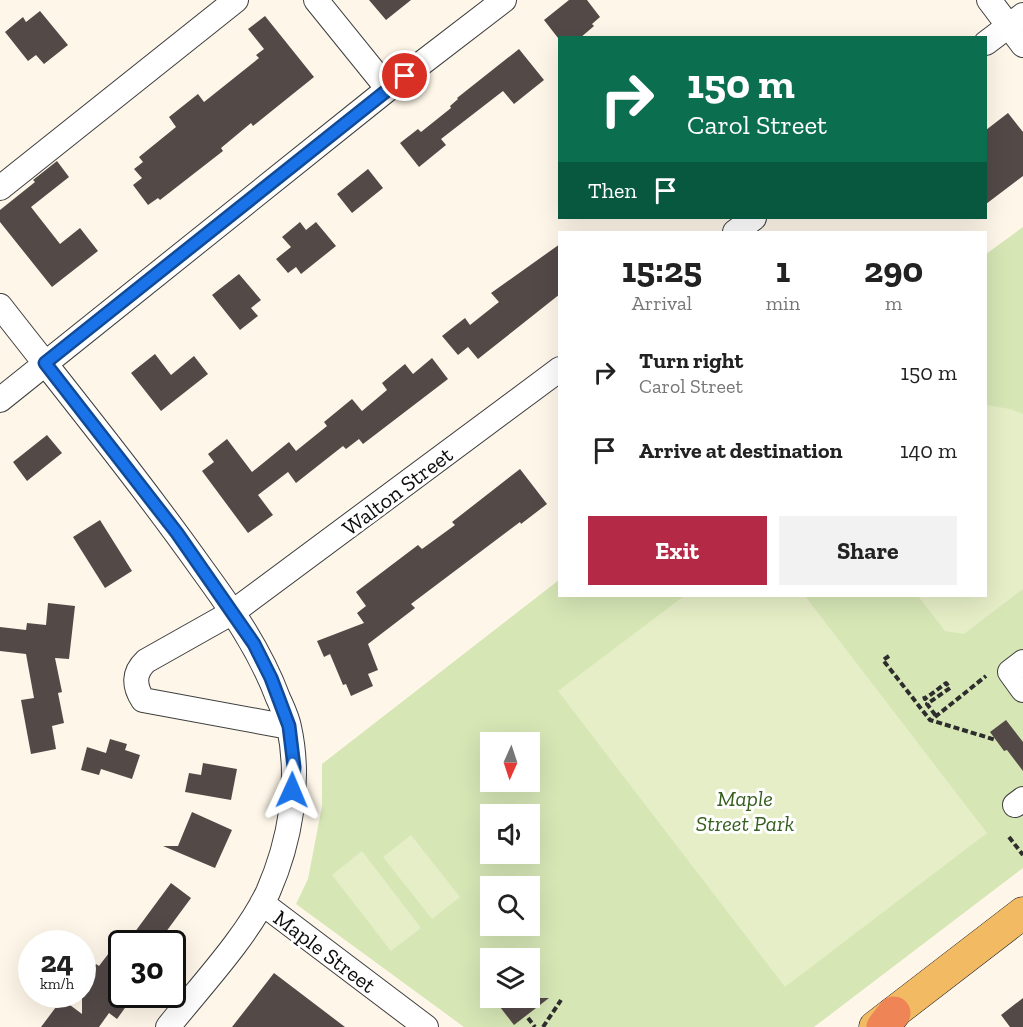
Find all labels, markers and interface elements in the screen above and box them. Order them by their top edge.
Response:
pin [379,50,430,101]
text: 150 m [687,58,795,109]
icon: arrive [388,59,421,92]
icon: right [588,60,666,138]
text: Carol Street [687,109,827,141]
icon: arrive [649,174,682,207]
text: Then [588,177,637,204]
text: 15:25 [622,248,702,291]
text: 1 [776,248,790,291]
text: 290 [864,248,923,291]
text: Arrival [632,291,692,315]
text: min [766,291,800,315]
text: m [885,291,902,315]
text: Turn right [639,347,743,374]
icon: right [588,356,621,389]
text: 150 m [901,359,957,386]
text: Carol Street [639,374,743,398]
icon: arrive [588,434,621,467]
text: Arrive at destination [639,437,842,464]
text: 140 m [900,437,957,464]
street label: Walton Street [337,441,458,542]
button: Exit [588,516,767,585]
button: Share [779,516,957,585]
north arrow [480,732,540,792]
map controls [480,732,540,1008]
position arrow [260,758,324,822]
park label: Maple Street Park [696,785,794,837]
button: sound [480,804,540,864]
button: search [480,876,540,936]
street label: Maple Street [268,904,382,999]
speed limit sign: 30 [108,930,186,1008]
text: 24 [40,944,74,980]
button: layers [480,948,540,1008]
text: km/h [40,975,74,993]

